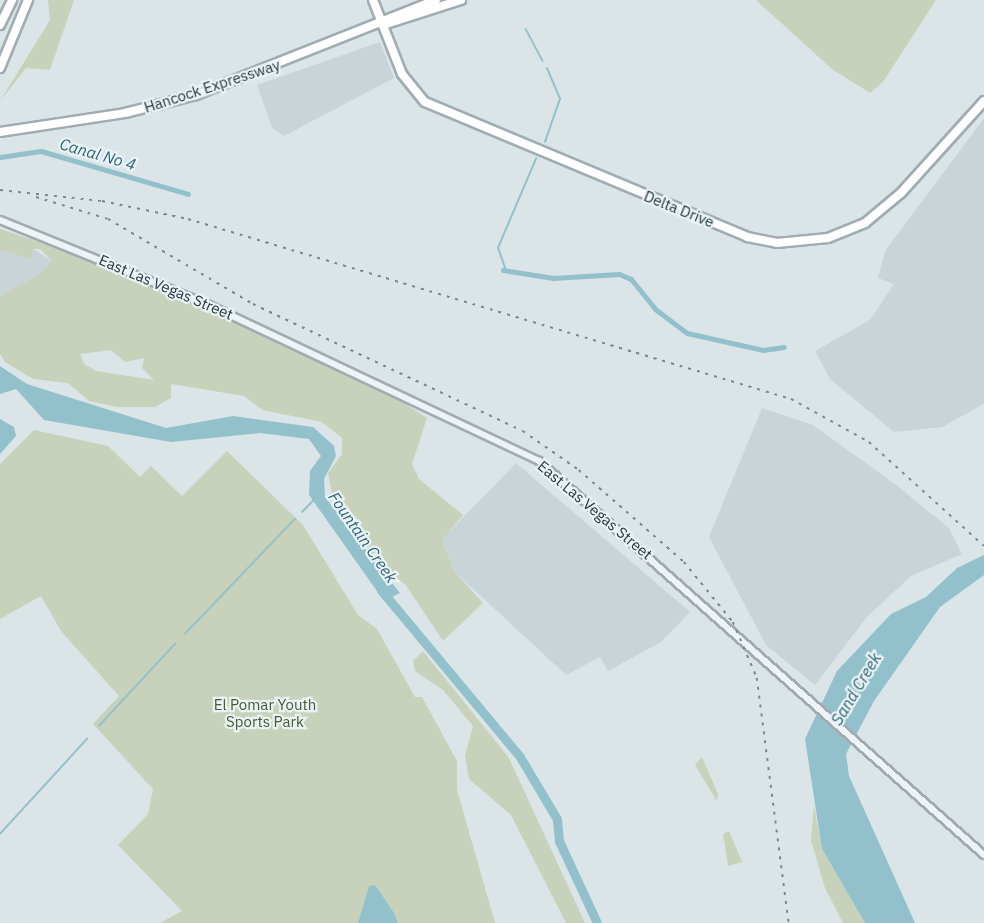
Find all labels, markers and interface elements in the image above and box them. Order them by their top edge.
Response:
street label: Hancock Expressway [142,56,282,116]
water label: Canal No 4 [58,134,138,174]
street label: Delta Drive [641,187,717,231]
street label: East Las Vegas Street [96,251,236,323]
street label: East Las Vegas Street [534,457,656,563]
water label: Fountain Creek [325,488,401,586]
water label: Sand Creek [827,649,885,729]
park label: El Pomar Youth Sports Park [214,695,316,730]

